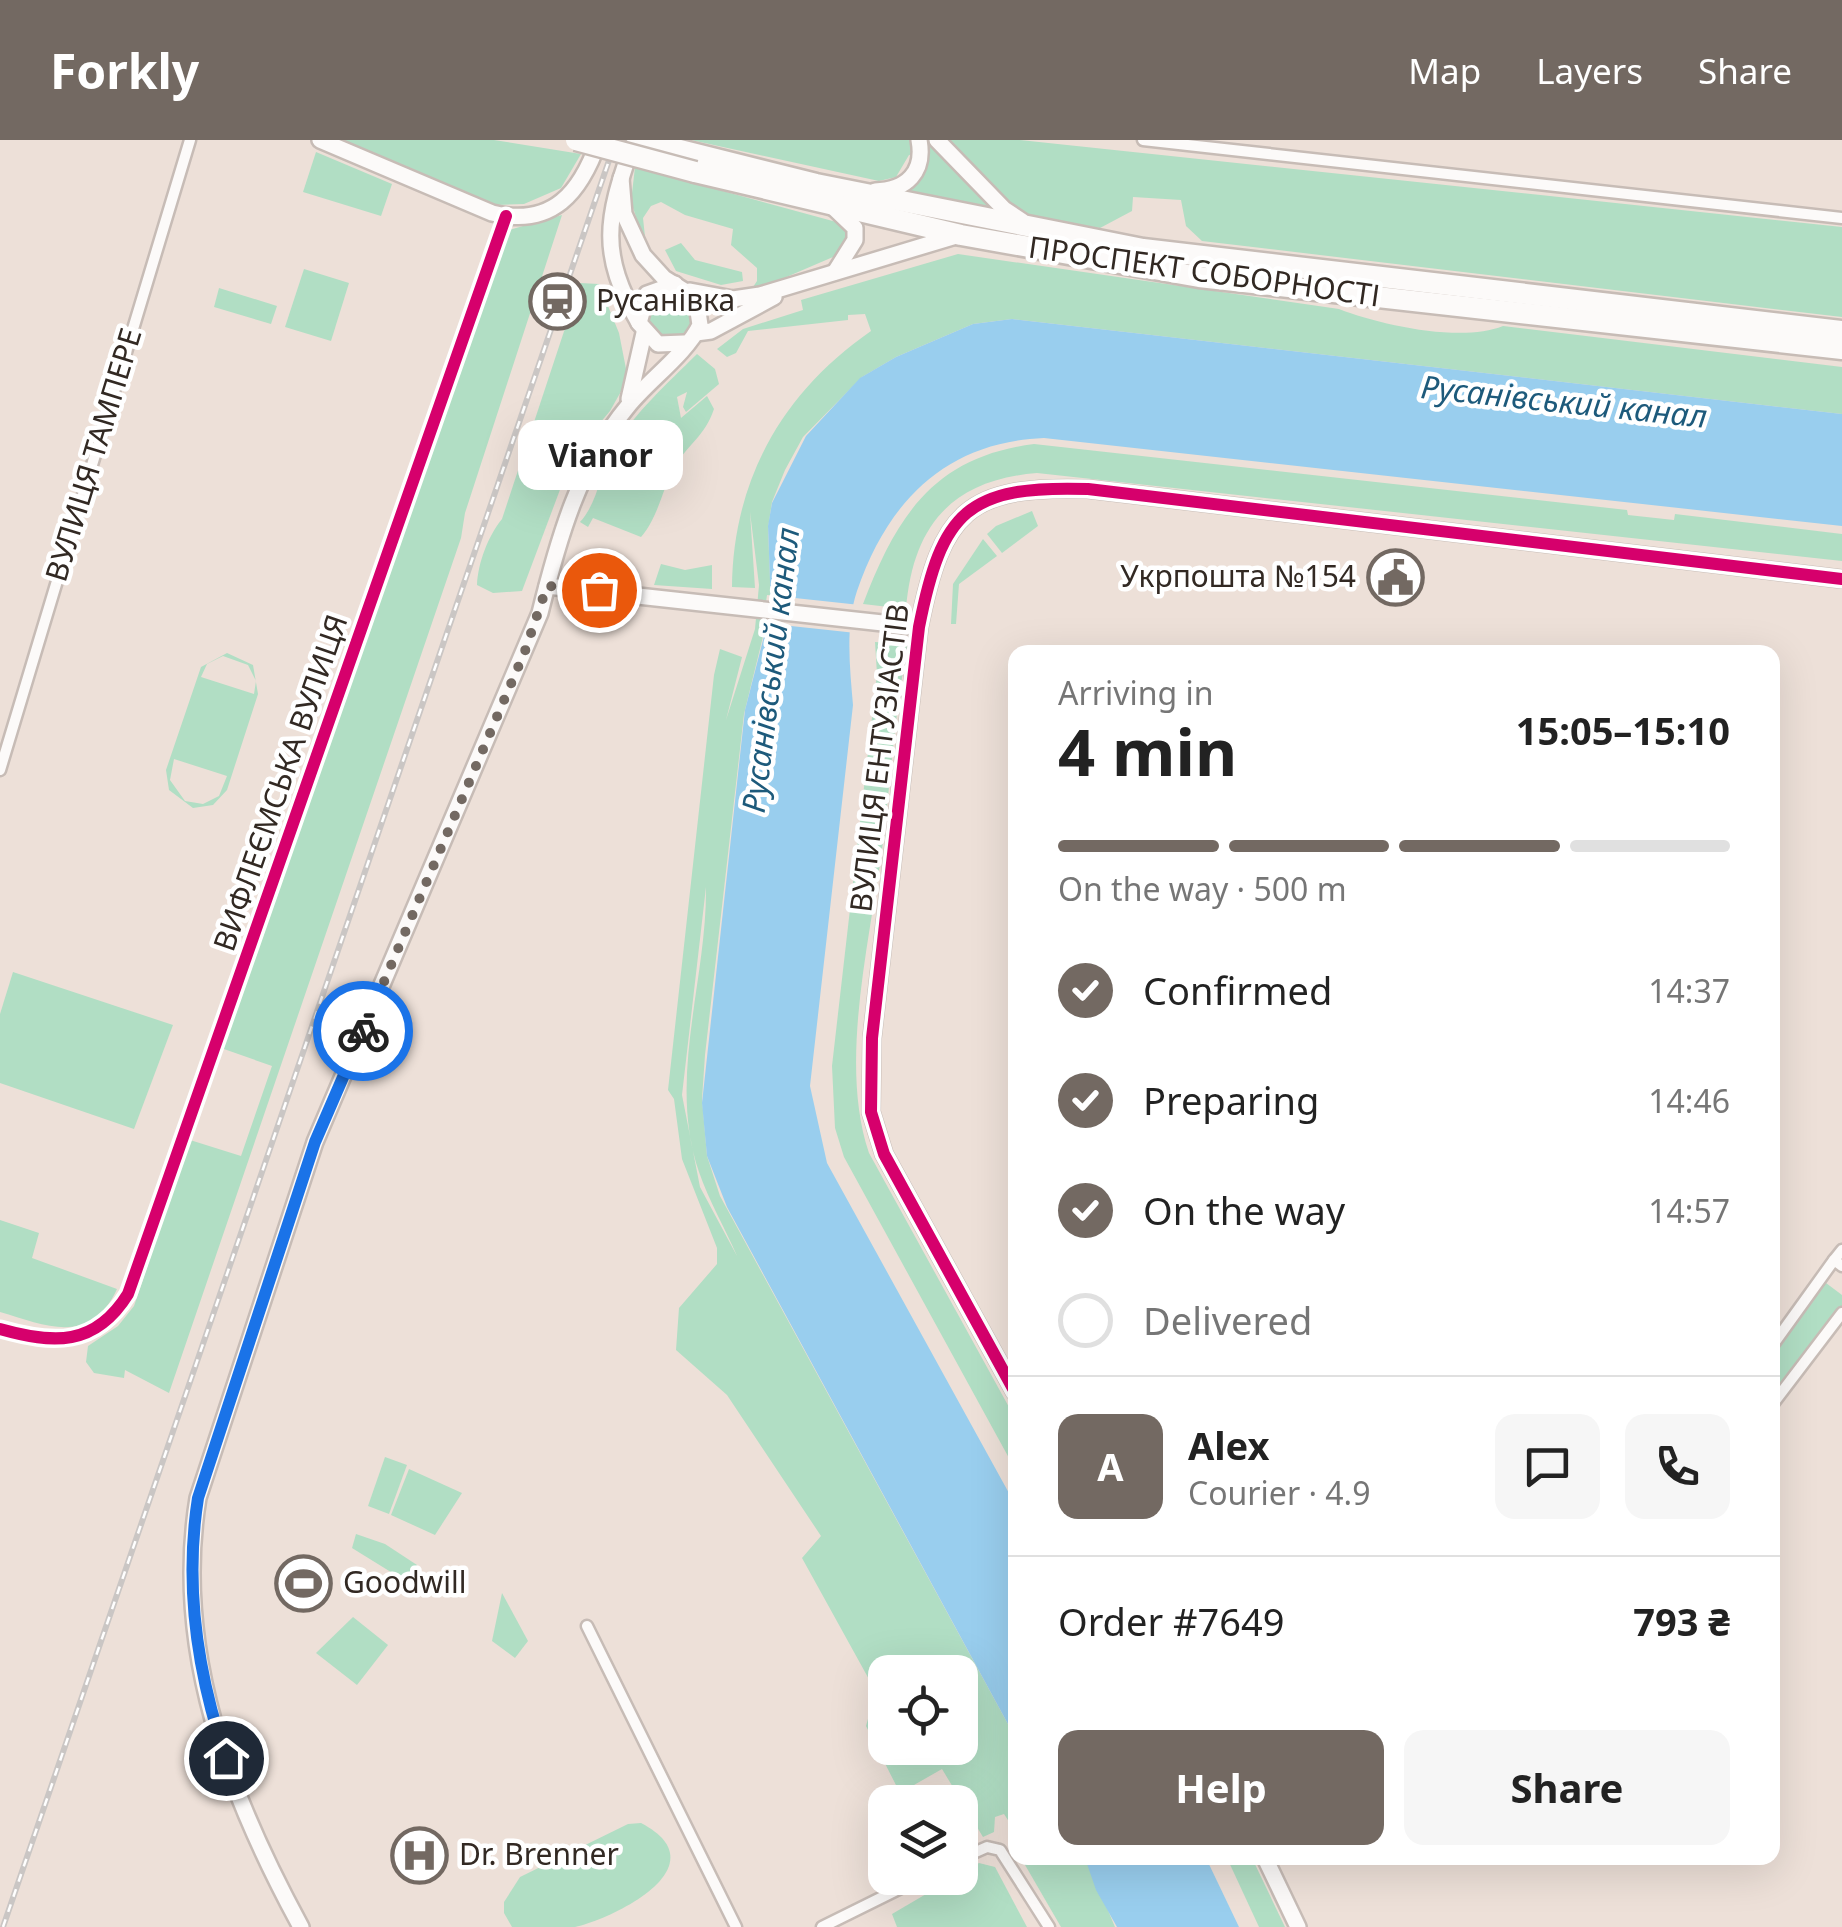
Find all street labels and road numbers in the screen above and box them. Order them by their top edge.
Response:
street label: ПРОСПЕКТ СОБОРНОСТІ [1026,226,1383,315]
street label: ВУЛИЦЯ ТАМПЕРЕ [35,323,151,586]
street label: ВУЛИЦЯ ЕНТУЗІАСТІВ [839,601,918,914]
street label: ВИФЛЕЄМСЬКА ВУЛИЦЯ [203,609,356,956]

